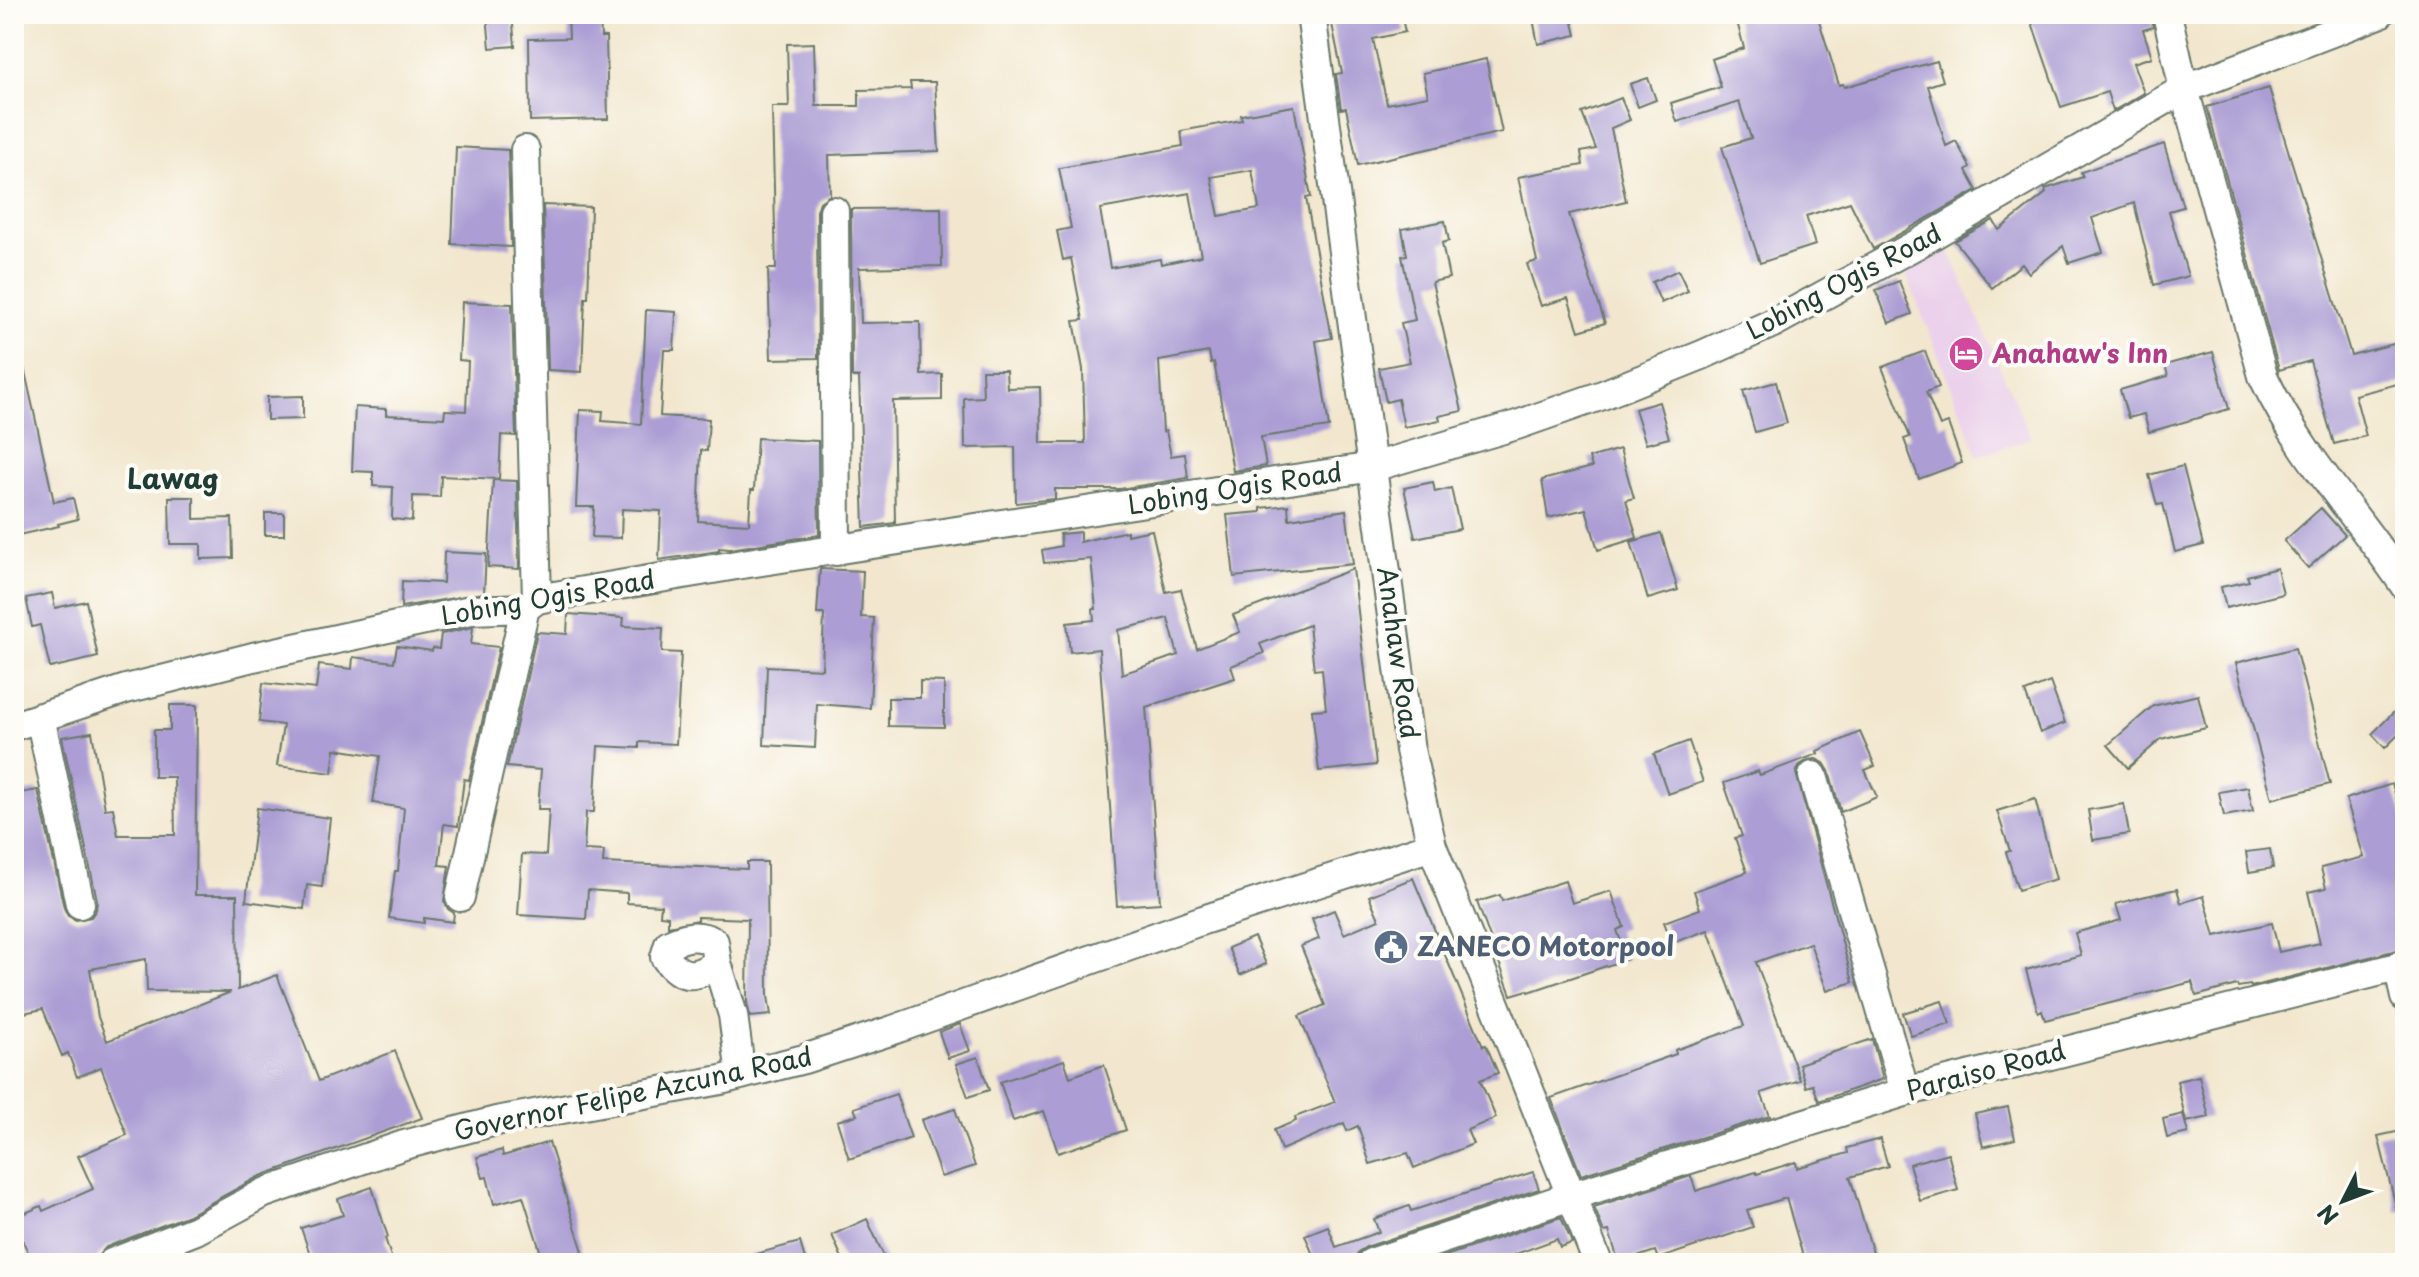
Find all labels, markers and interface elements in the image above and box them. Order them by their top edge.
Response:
street label: Lobing Ogis Road [1739,213,1948,349]
place label: Anahaw's Inn [1991,333,2168,372]
hotel icon: Anahaw's Inn [1947,335,1985,373]
street label: Lobing Ogis Road [1125,451,1345,524]
district label: Lawag [127,456,219,499]
street label: Lobing Ogis Road [438,559,658,635]
street label: Anahaw Road [1368,564,1431,741]
place label: ZANECO Motorpool [1417,926,1674,965]
public building icon: ZANECO Motorpool [1372,928,1410,966]
street label: Paraiso Road [1902,1030,2070,1110]
street label: Governor Felipe Azcuna Road [450,1035,815,1150]
north arrow [2303,1161,2383,1241]
text: N [2309,1198,2345,1233]

